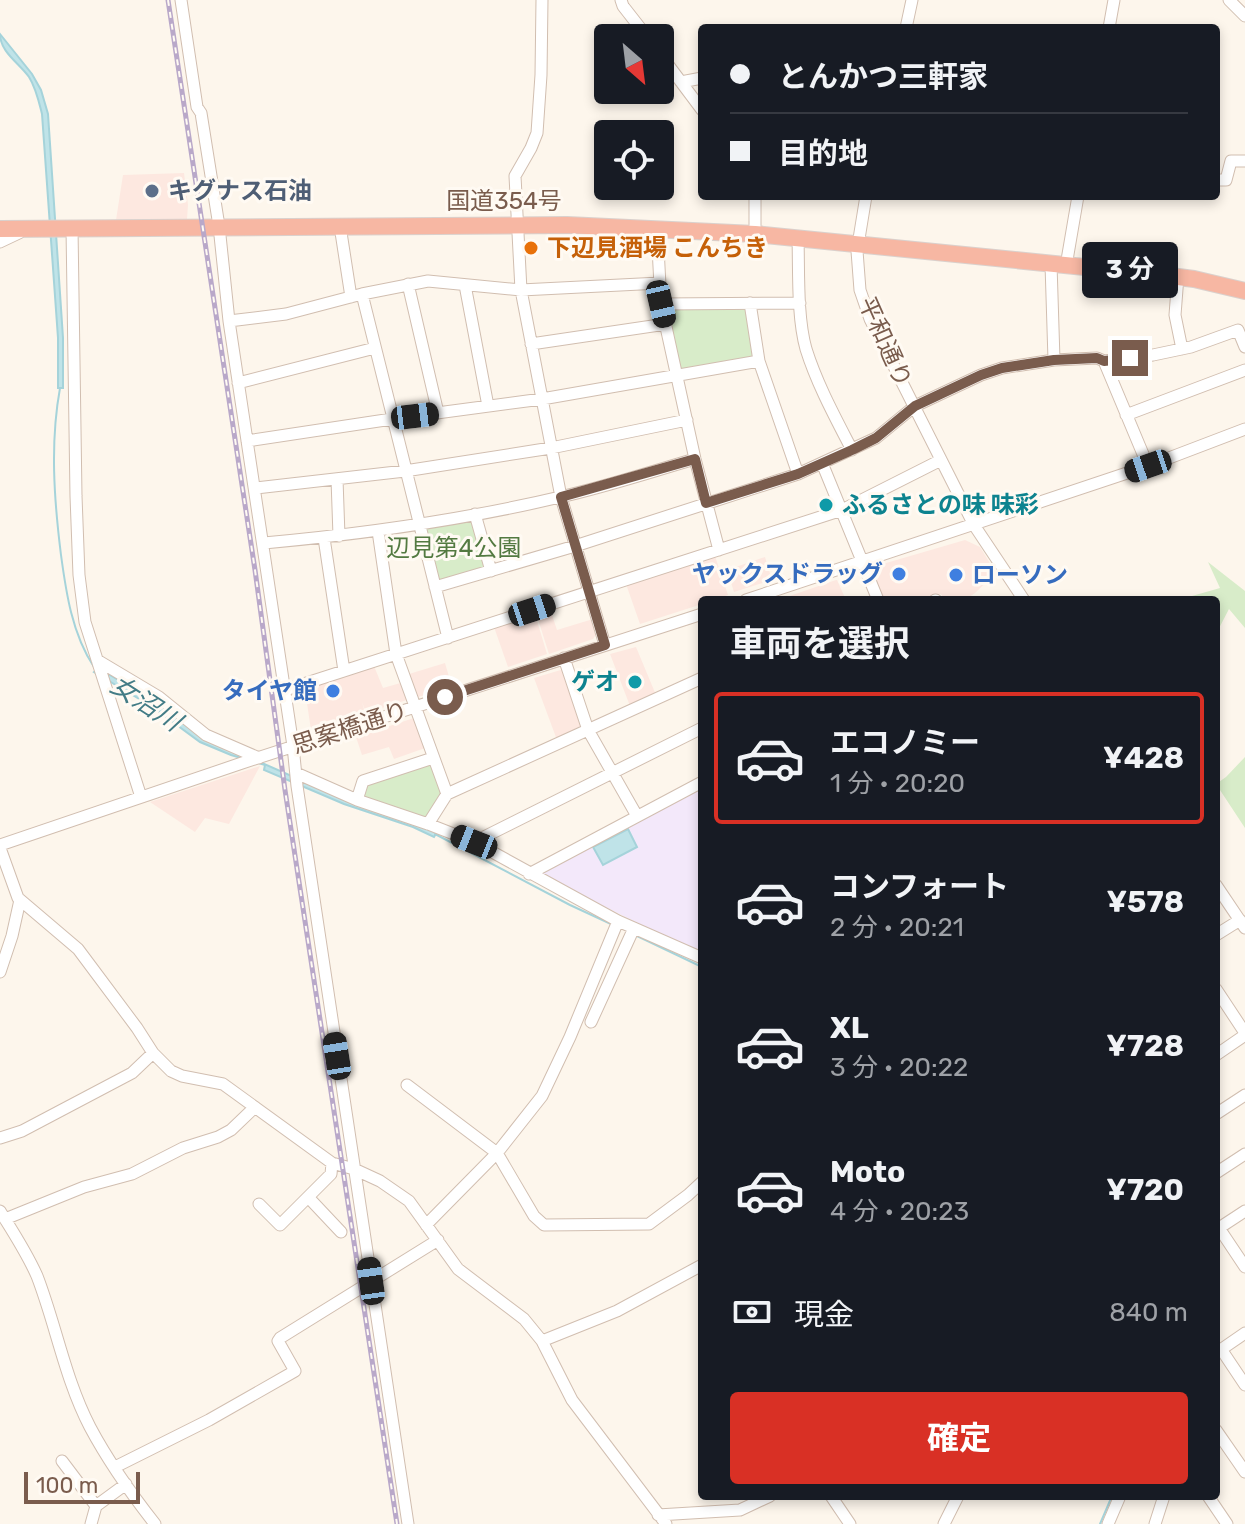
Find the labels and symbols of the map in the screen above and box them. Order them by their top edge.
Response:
north arrow [594,24,674,104]
place label: キグナス石油 [168,177,312,205]
marker: キグナス石油 [143,182,161,200]
street label: 国道354号 [446,187,562,215]
place label: 下辺見酒場 こんちき [547,234,768,262]
marker: 下辺見酒場 こんちき [522,239,540,257]
callout: 3 分 [1082,242,1178,298]
car [644,278,678,330]
street label: 平和通り [853,292,917,392]
route end [1112,340,1148,376]
car [390,401,440,431]
car [1121,447,1175,485]
place label: ふるさとの味 味彩 [842,491,1039,519]
marker: ふるさとの味 味彩 [817,496,835,514]
park label: 辺見第4公園 [387,534,521,562]
place label: ヤックスドラッグ [692,560,883,588]
place label: ローソン [972,561,1068,589]
marker: ヤックスドラッグ [890,565,908,583]
marker: ローソン [947,566,965,584]
car [505,591,559,629]
place label: ゲオ [571,668,619,696]
water label: 女沼川 [105,669,189,739]
marker: ゲオ [626,673,644,691]
place label: タイヤ館 [222,677,317,705]
route start [427,679,463,715]
marker: タイヤ館 [324,682,342,700]
street label: 思案橋通り [289,696,411,760]
car [447,822,501,862]
car [321,1030,353,1082]
car [356,1256,386,1306]
scale bar [24,1468,140,1504]

